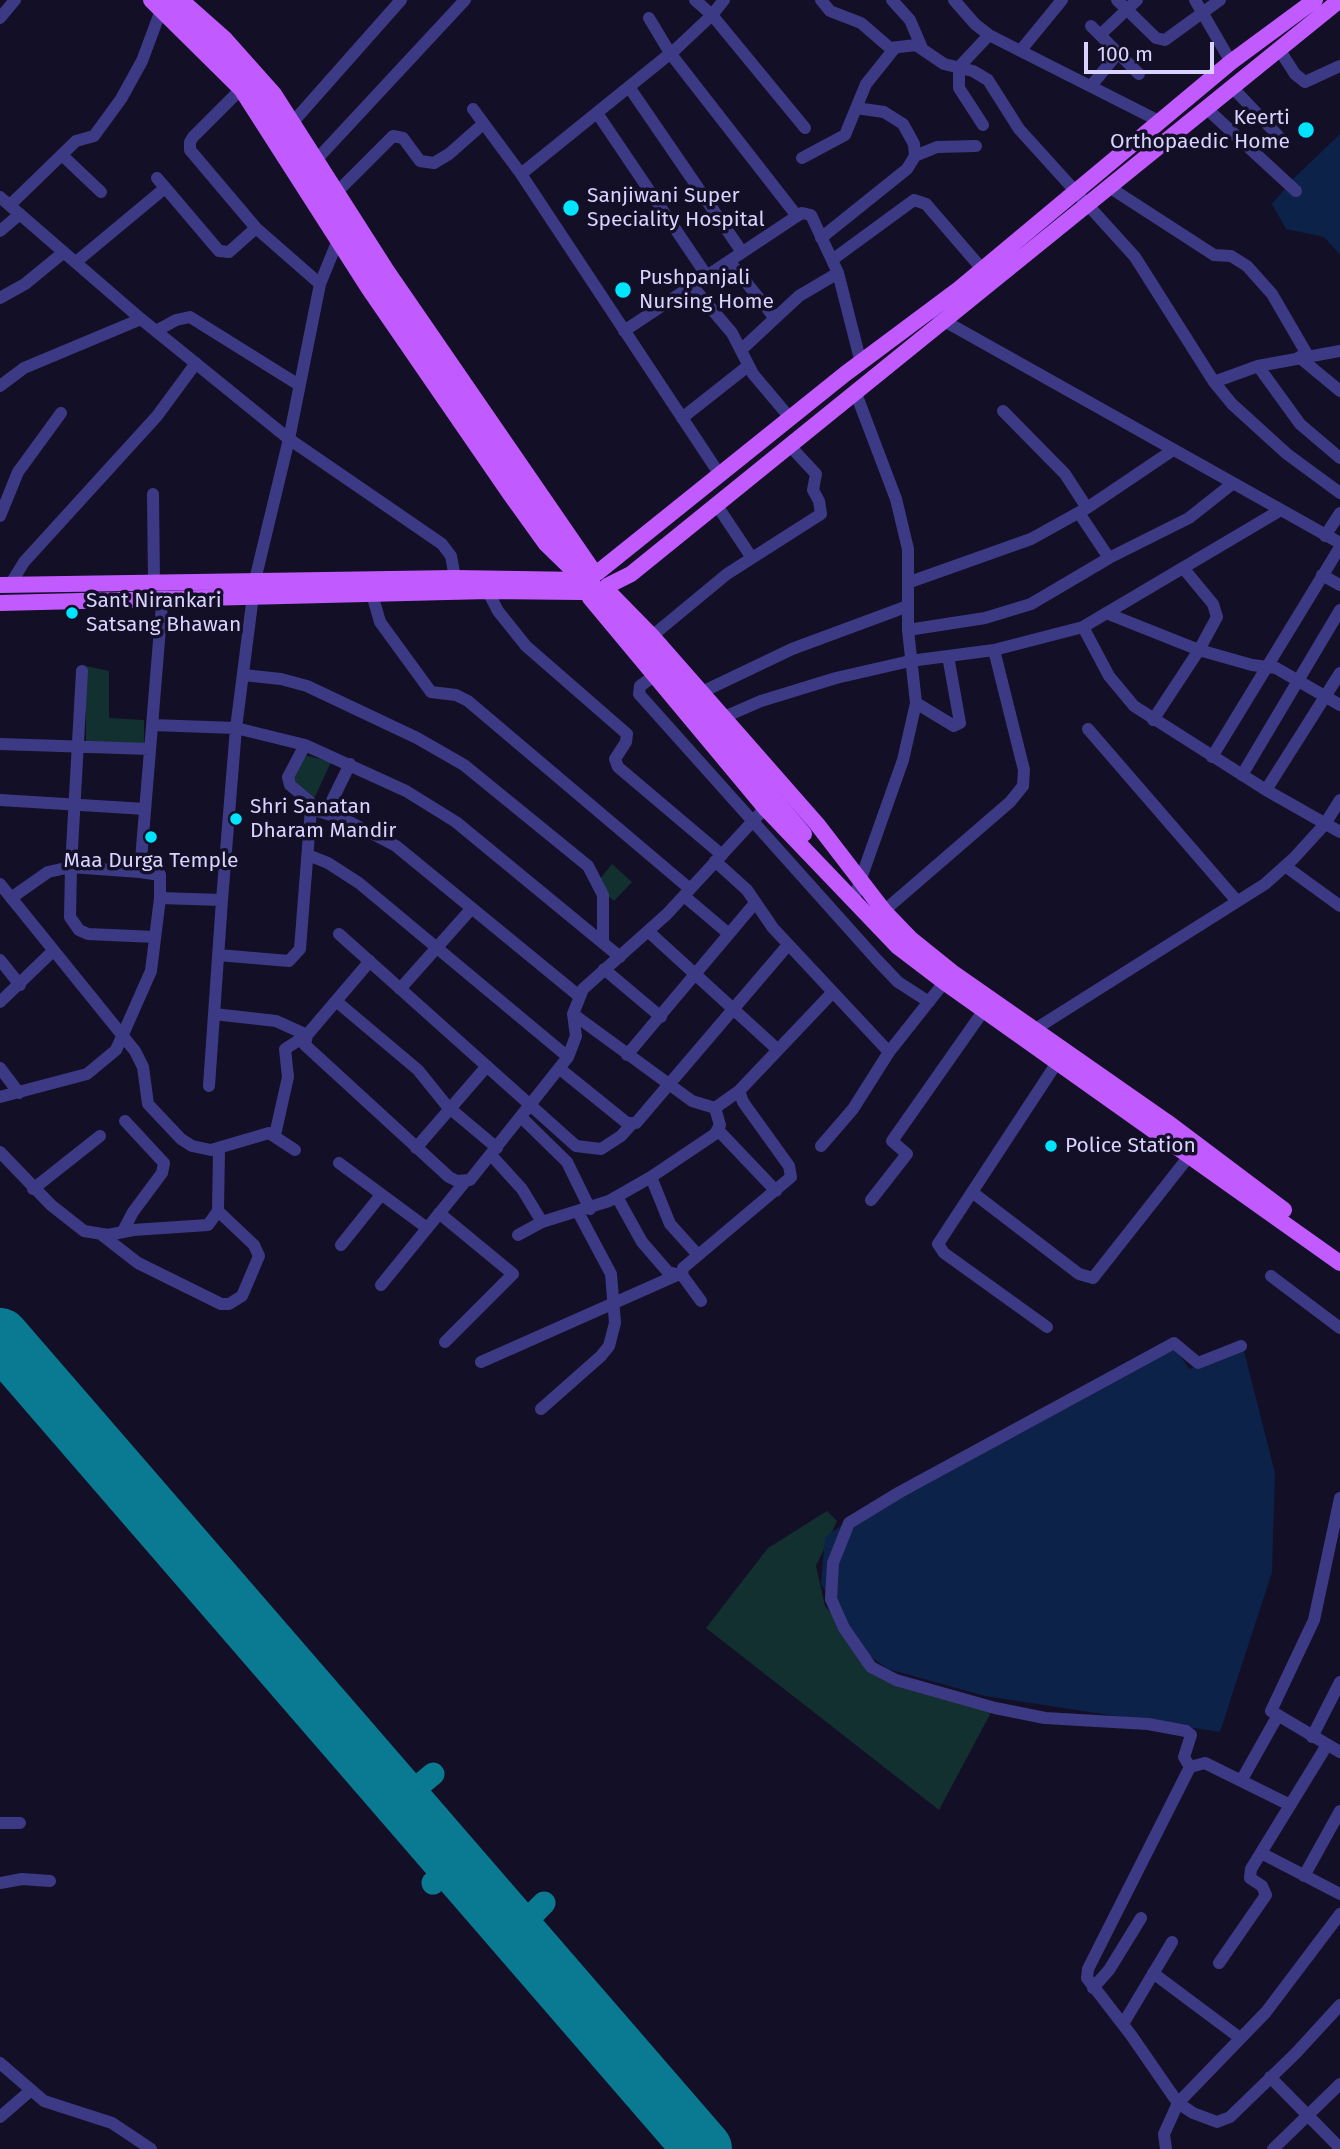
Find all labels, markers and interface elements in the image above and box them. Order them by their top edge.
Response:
scale bar [1088,28,1218,72]
text: 100 m [1097,41,1153,67]
place label: Keerti Orthopaedic Home [1110,105,1290,155]
marker: Keerti Orthopaedic Home [1296,120,1316,140]
place label: Sanjiwani Super Speciality Hospital [587,183,765,233]
marker: Sanjiwani Super Speciality Hospital [561,198,581,218]
place label: Pushpanjali Nursing Home [639,265,774,315]
marker: Pushpanjali Nursing Home [613,280,633,300]
place label: Sant Nirankari Satsang Bhawan [86,588,241,638]
marker: Sant Nirankari Satsang Bhawan [64,605,80,621]
place label: Shri Sanatan Dharam Mandir [250,794,396,844]
marker: Shri Sanatan Dharam Mandir [228,811,244,827]
marker: Maa Durga Temple [143,829,159,845]
place label: Maa Durga Temple [64,848,238,874]
place label: Police Station [1065,1133,1196,1159]
marker: Police Station [1043,1138,1059,1154]

